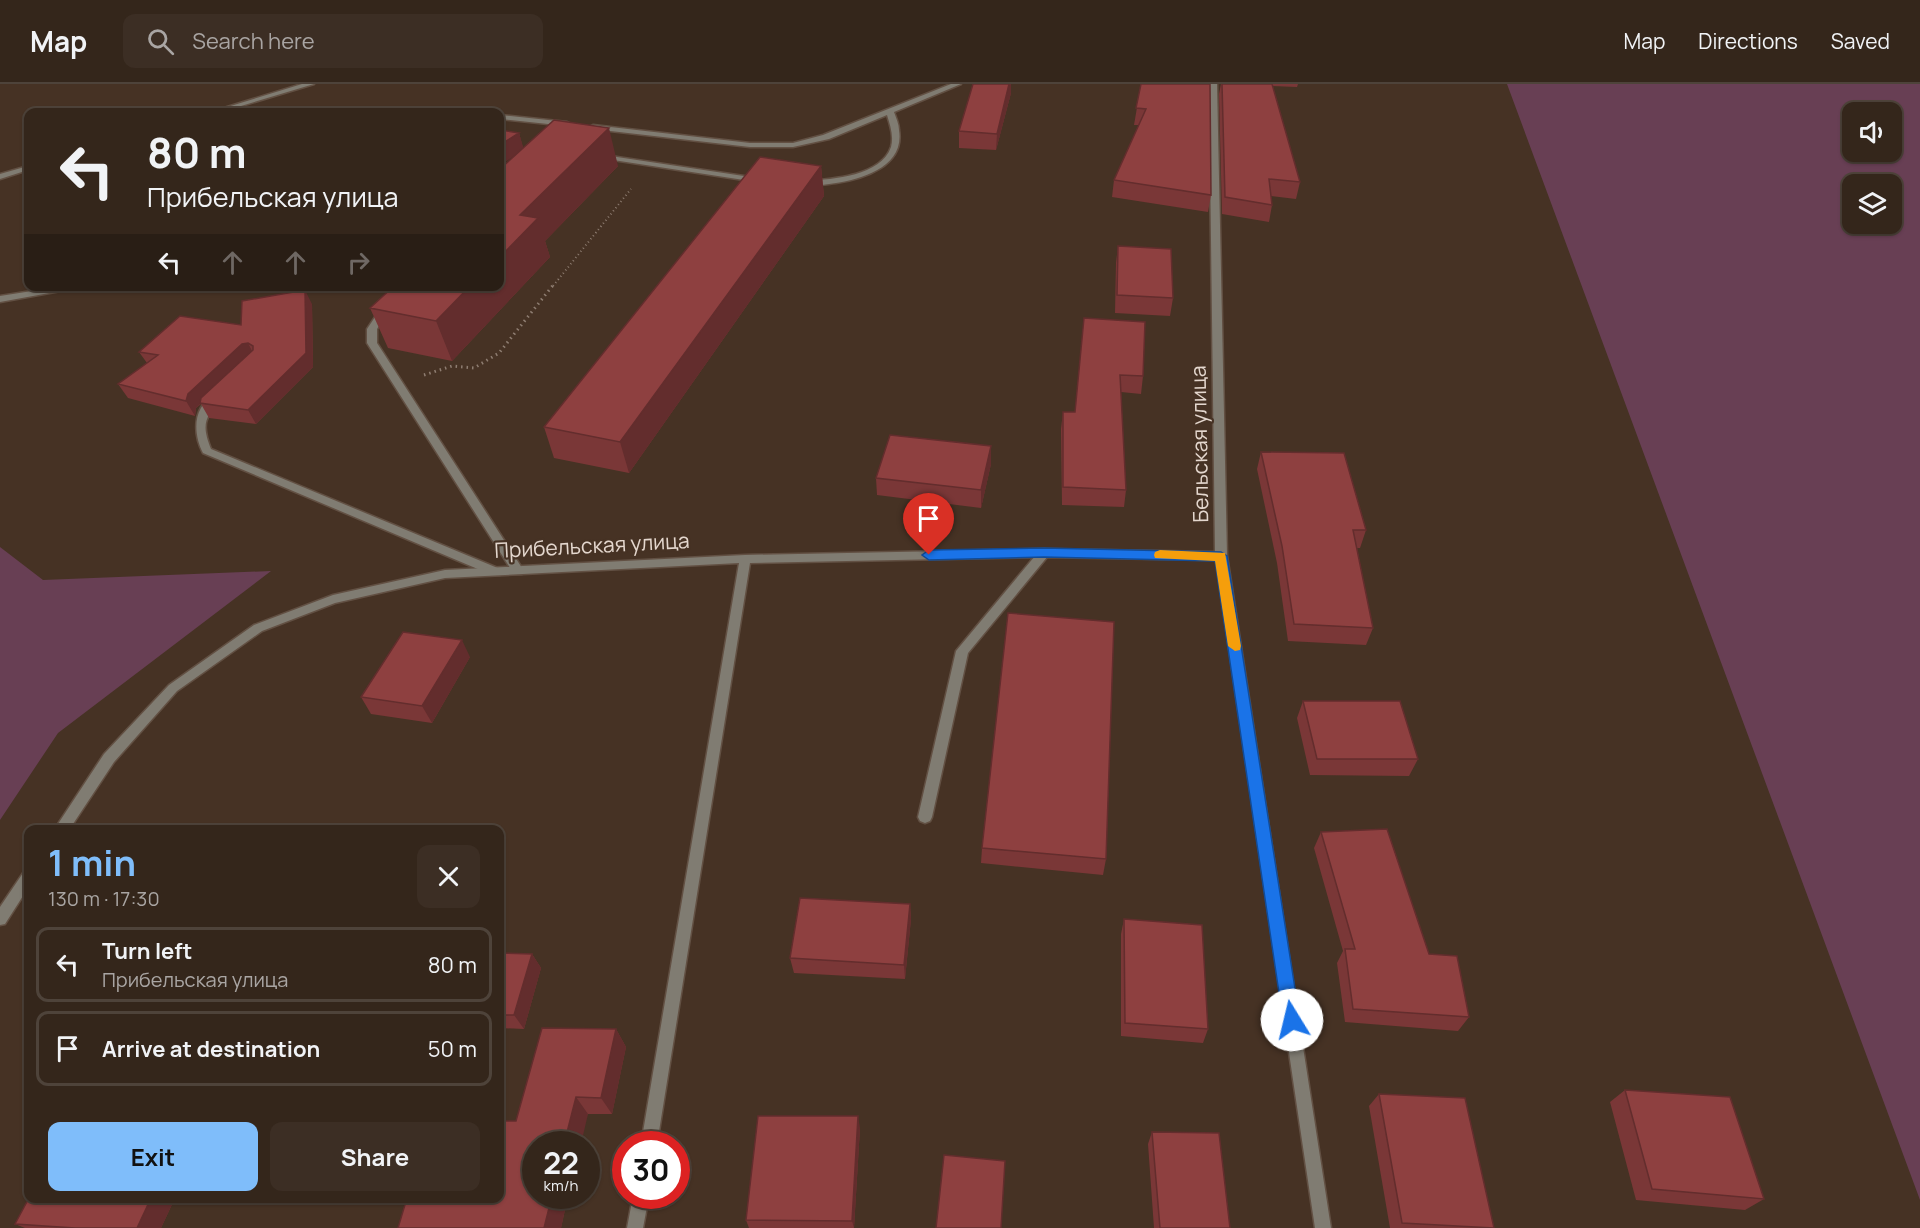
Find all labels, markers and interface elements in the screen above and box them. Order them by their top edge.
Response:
search box [123,14,543,68]
text: Map [30,22,87,60]
icon: search [144,25,177,58]
text: Search here [192,26,315,56]
text: Map [1624,27,1665,55]
text: Directions [1698,27,1798,55]
text: Saved [1831,27,1890,55]
map controls [1842,102,1902,234]
button: sound [1842,102,1902,162]
text: 80 m [147,123,247,181]
icon: left [48,132,126,210]
button: layers [1842,174,1902,234]
text: Прибельская улица [147,178,398,215]
icon: left [153,246,186,279]
icon: ahead [216,246,249,279]
icon: ahead [279,246,312,279]
icon: right [342,246,375,279]
street label: Бельская улица [1184,365,1214,523]
pin [903,493,954,555]
icon: arrive [912,502,945,535]
street label: Прибельская улица [494,526,690,564]
text: 1 min [48,838,136,887]
button: close [417,845,480,908]
text: 130 m · 17:30 [48,885,160,912]
text: Turn left [102,936,192,966]
icon: left [51,948,84,981]
text: 80 m [428,950,477,980]
text: Прибельская улица [102,966,288,993]
position arrow [1260,988,1324,1052]
icon: arrive [51,1032,84,1065]
text: Arrive at destination [102,1034,320,1064]
text: 50 m [428,1034,477,1064]
button: Exit [48,1122,258,1191]
button: Share [270,1122,480,1191]
speed limit sign: 30 [612,1131,690,1209]
text: 22 [543,1142,579,1183]
text: km/h [544,1175,578,1196]

